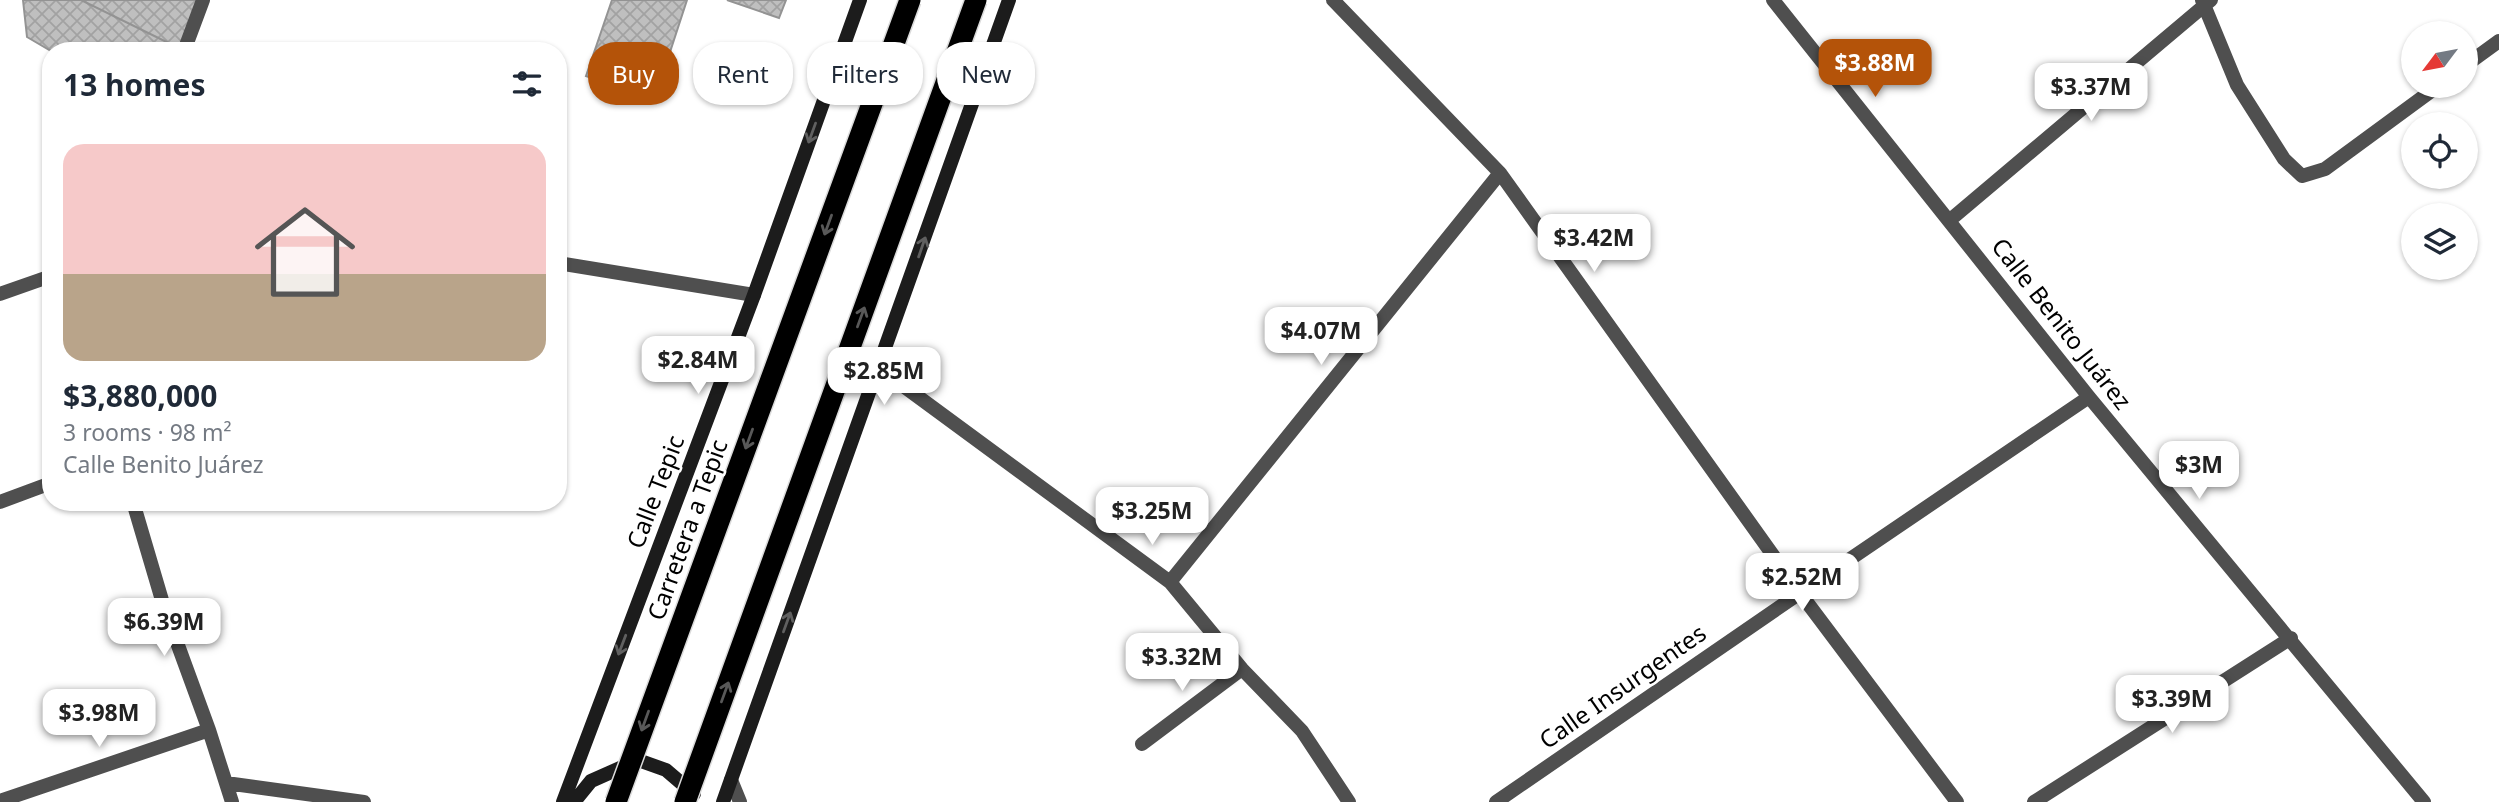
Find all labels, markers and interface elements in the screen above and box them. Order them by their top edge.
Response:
north arrow [2401,21,2478,98]
map controls [2401,21,2478,280]
pin: $3.88M [1818,40,1932,99]
chip: Buy [588,42,679,105]
chip: Rent [693,42,793,105]
chip: Filters [807,42,923,105]
chip: New [937,42,1035,105]
text: $3.88M [1835,46,1915,78]
text: 13 homes [63,64,206,105]
pin: $3.37M [2034,64,2148,123]
icon: filters [508,65,546,103]
text: $3.37M [2051,70,2131,102]
button: locate [2401,112,2478,189]
one-way arrow [805,122,818,144]
icon: home [242,189,368,315]
button: layers [2401,203,2478,280]
one-way arrow [820,214,833,236]
pin: $3.42M [1537,215,1651,274]
text: $3.42M [1554,221,1634,253]
street label: Calle Benito Juárez [1985,230,2140,416]
one-way arrow [917,236,929,258]
one-way arrow [856,306,868,328]
pin: $4.07M [1264,308,1378,367]
text: $4.07M [1281,314,1361,346]
pin: $2.84M [641,336,755,396]
text: $2.84M [658,343,738,375]
pin: $2.85M [827,348,941,407]
text: $2.85M [844,354,924,386]
text: $3,880,000 [63,375,217,416]
text: 3 rooms · 98 m² [63,416,232,448]
one-way arrow [742,427,754,449]
street label: Calle Tepic [618,430,691,553]
street label: Carretera a Tepic [639,434,735,625]
pin: $3M [2165,442,2233,501]
text: Calle Benito Juárez [63,448,264,480]
text: $3M [2175,448,2223,480]
pin: $3.25M [1095,488,1209,547]
text: $3.25M [1112,494,1192,526]
pin: $2.52M [1745,554,1859,613]
text: $2.52M [1762,560,1842,592]
pin: $6.39M [107,598,221,658]
text: $6.39M [124,605,204,637]
one-way arrow [782,612,795,634]
street label: Calle Insurgentes [1532,616,1712,756]
one-way arrow [615,634,628,656]
pin: $3.32M [1125,634,1239,693]
text: $3.32M [1142,640,1222,672]
pin: $3.39M [2115,676,2229,735]
one-way arrow [720,681,733,703]
text: $3.39M [2132,682,2212,714]
pin: $3.98M [42,690,156,749]
text: $3.98M [59,696,139,728]
one-way arrow [638,710,651,732]

